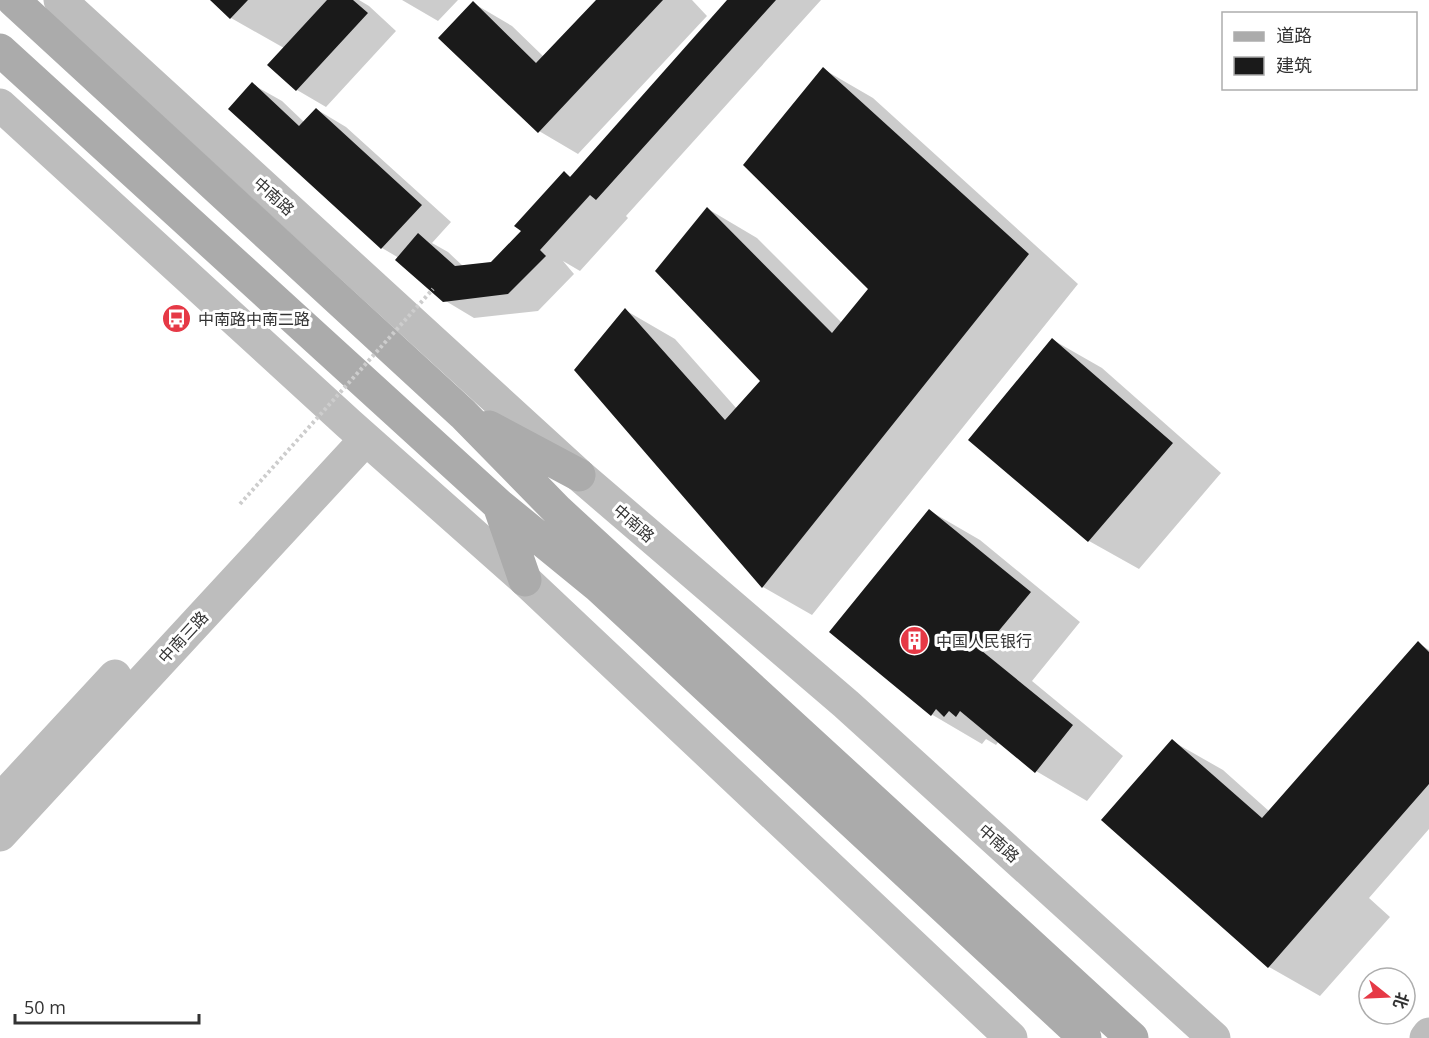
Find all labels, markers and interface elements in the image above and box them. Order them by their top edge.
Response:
legend [1222,12,1417,90]
text: 道路 [1276,23,1312,47]
text: 建筑 [1276,53,1312,77]
street label: 中南路 [249,172,299,220]
bus stop icon: 中南路中南二路 [161,303,193,335]
place label: 中南路中南二路 [198,308,310,330]
street label: 中南路 [609,499,659,547]
street label: 中南三路 [153,606,213,668]
building icon: 中国人民银行 [899,625,931,657]
place label: 中国人民银行 [936,630,1032,652]
street label: 中南路 [974,819,1024,867]
north arrow [1357,966,1417,1026]
scale bar [15,987,200,1025]
text: 北 [1388,990,1414,1012]
text: 50 m [24,995,66,1019]

